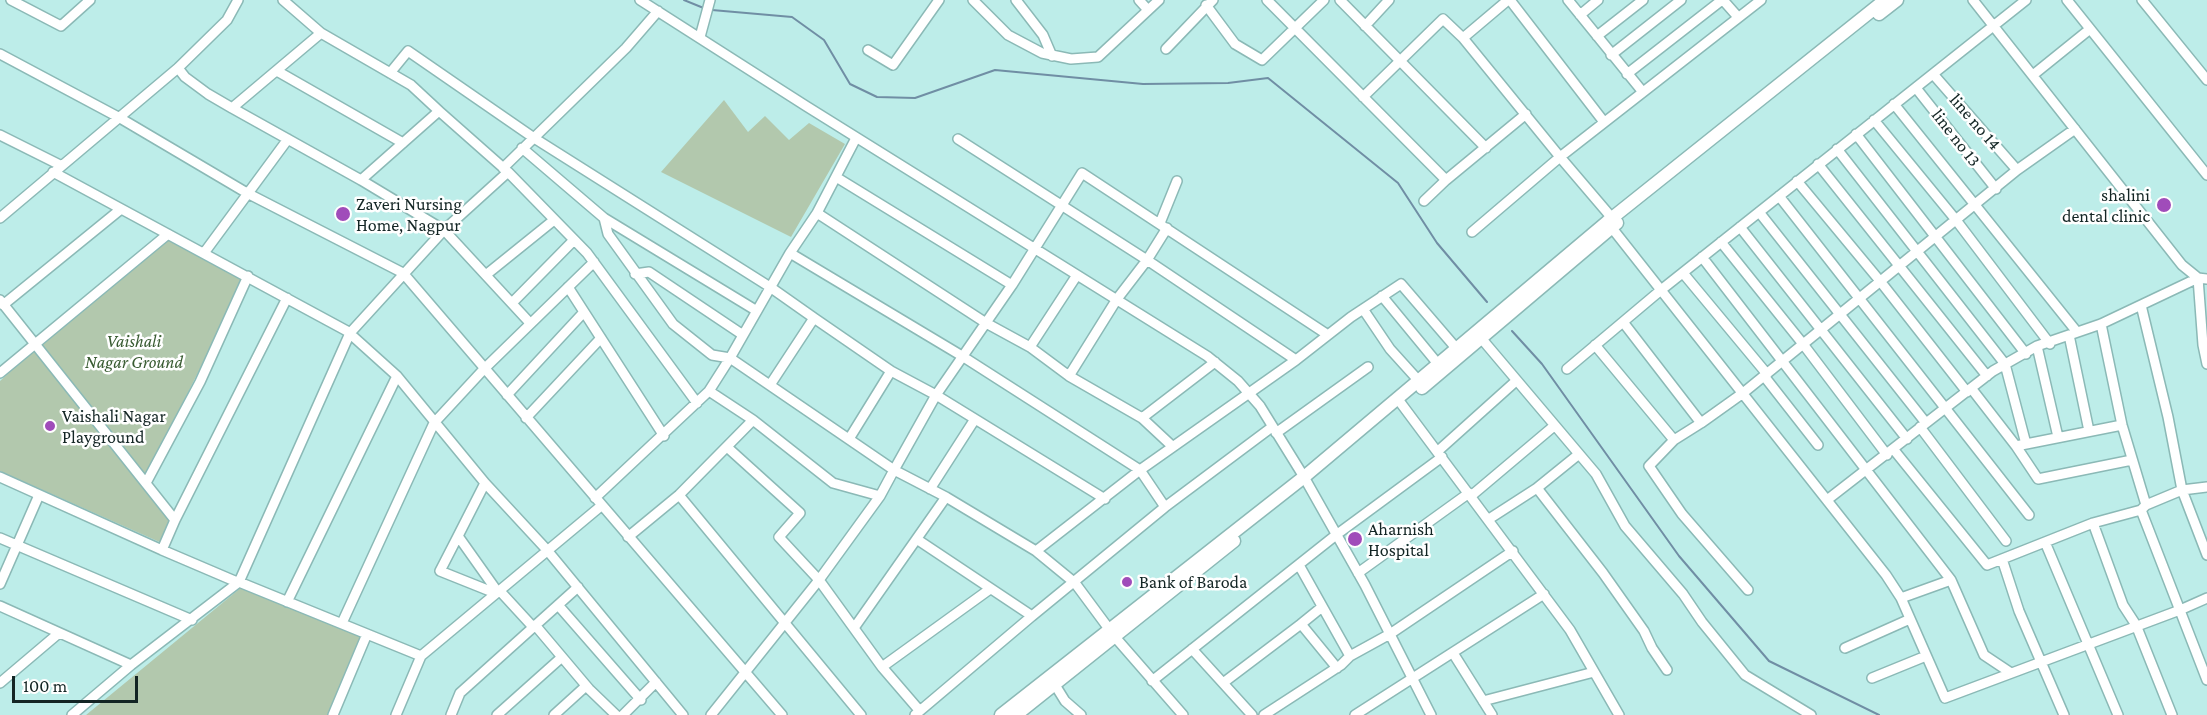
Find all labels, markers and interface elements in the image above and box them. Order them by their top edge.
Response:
street label: line no 14 [1945,89,2005,155]
street label: line no 13 [1927,105,1985,171]
place label: shalini dental clinic [2062,184,2150,226]
place label: Zaveri Nursing Home, Nagpur [356,193,462,236]
marker: shalini dental clinic [2155,196,2173,214]
marker: Zaveri Nursing Home, Nagpur [334,205,352,223]
park label: Vaishali Nagar Ground [85,330,183,372]
place label: Vaishali Nagar Playground [62,405,166,448]
marker: Vaishali Nagar Playground [43,419,57,433]
place label: Aharnish Hospital [1368,518,1434,560]
marker: Aharnish Hospital [1346,530,1364,548]
place label: Bank of Baroda [1139,571,1247,593]
marker: Bank of Baroda [1120,575,1134,589]
scale bar [15,664,141,702]
text: 100 m [23,676,67,696]

